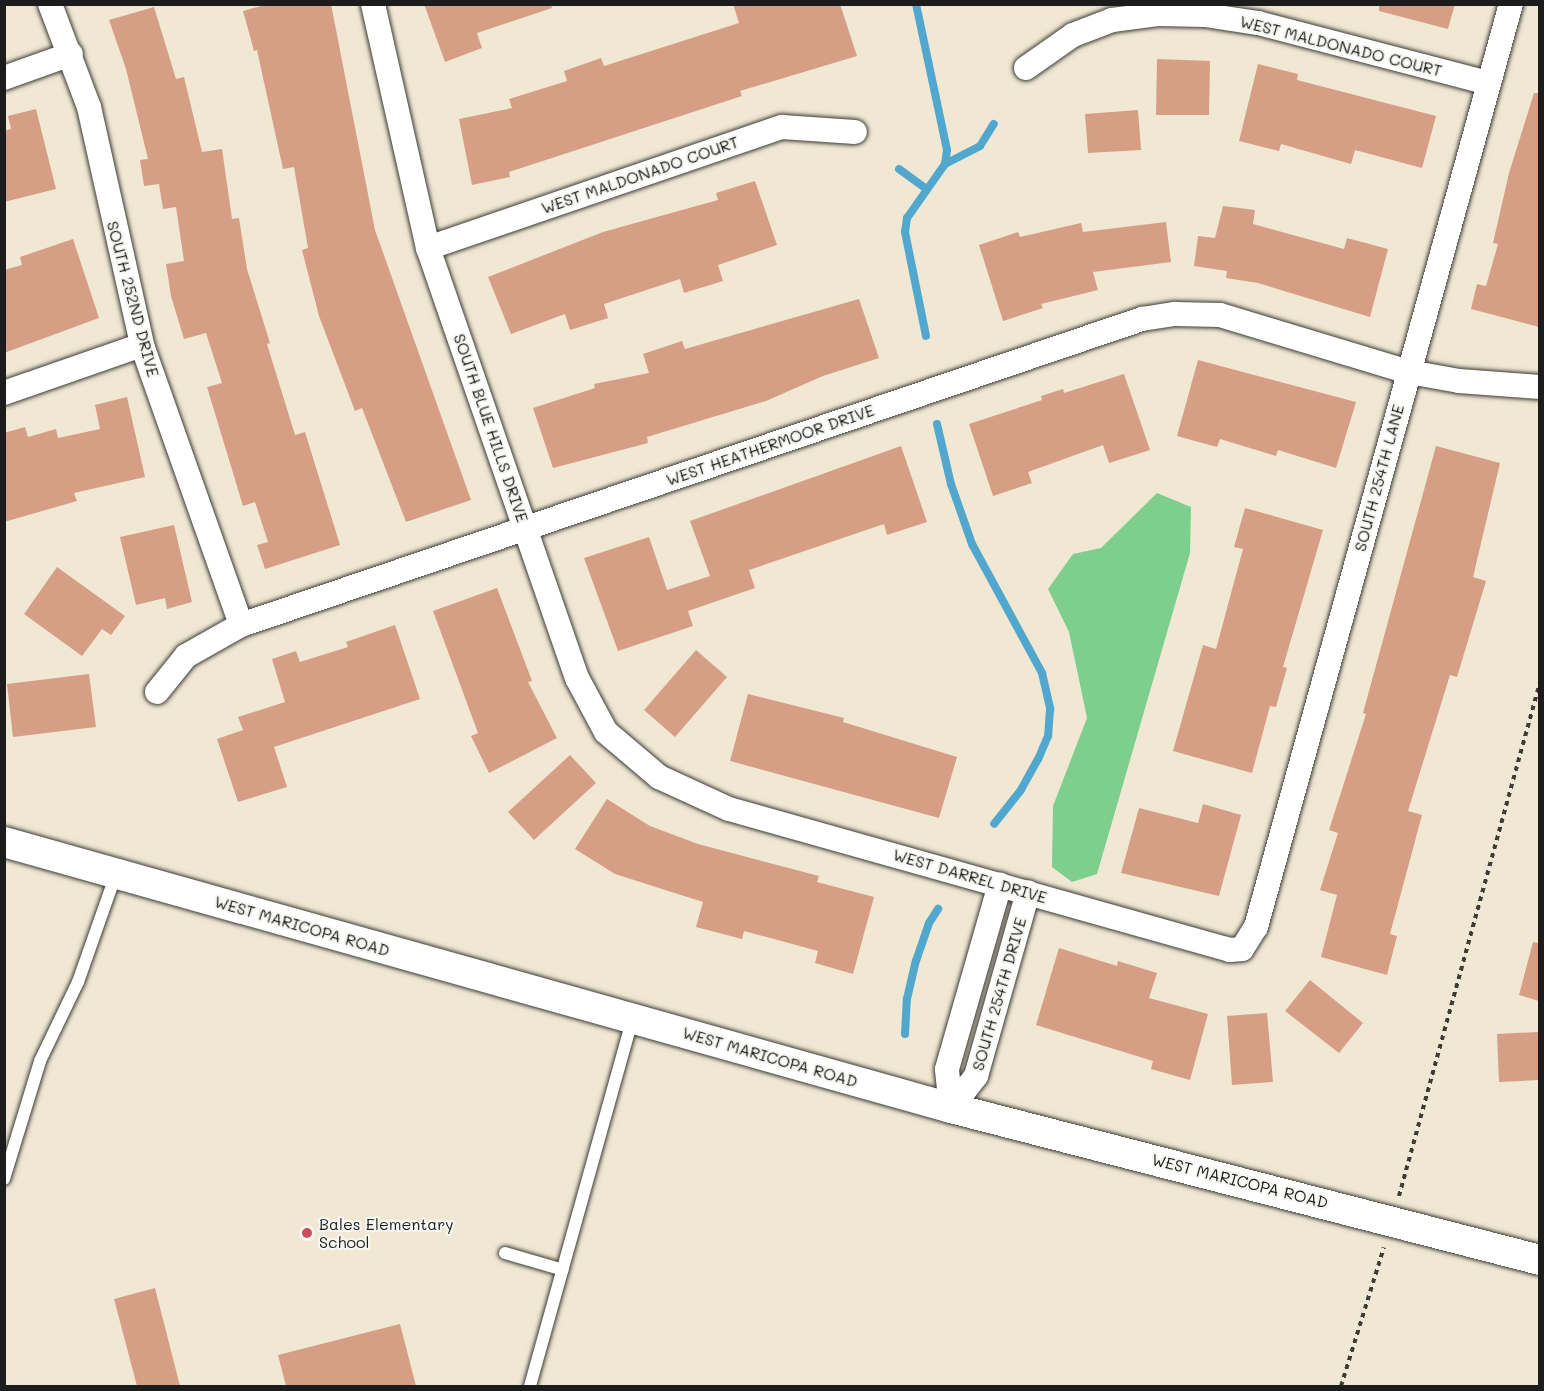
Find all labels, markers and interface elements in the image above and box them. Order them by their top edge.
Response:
street label: WEST MALDONADO COURT [1238,12,1444,80]
street label: WEST MALDONADO COURT [539,132,741,218]
street label: SOUTH 252ND DRIVE [103,219,163,379]
street label: SOUTH BLUE HILLS DRIVE [450,331,532,525]
street label: WEST HEATHERMOOR DRIVE [663,400,877,490]
street label: SOUTH 254TH LANE [1350,402,1408,554]
street label: WEST DARREL DRIVE [891,845,1049,907]
street label: WEST MARICOPA ROAD [212,892,392,960]
street label: SOUTH 254TH DRIVE [968,915,1030,1073]
street label: WEST MARICOPA ROAD [680,1023,860,1091]
street label: WEST MARICOPA ROAD [1150,1150,1330,1212]
place label: Bales Elementary School [319,1214,454,1252]
marker: Bales Elementary School [300,1226,314,1240]

